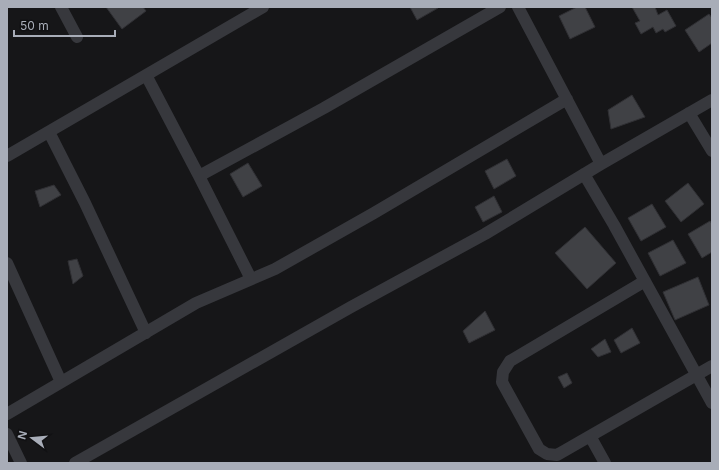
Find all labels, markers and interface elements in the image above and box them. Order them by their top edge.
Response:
scale bar [14,12,115,38]
text: 50 m [20,18,49,33]
north arrow [12,418,52,458]
text: N [15,429,30,441]

